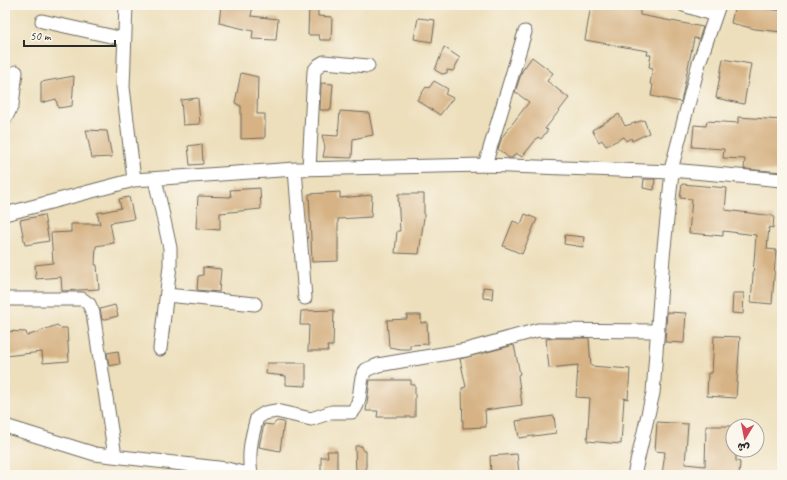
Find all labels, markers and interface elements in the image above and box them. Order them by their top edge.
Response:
scale bar [24,22,115,48]
text: 50 m [30,28,52,44]
north arrow [725,418,765,458]
text: ش [736,440,750,456]

